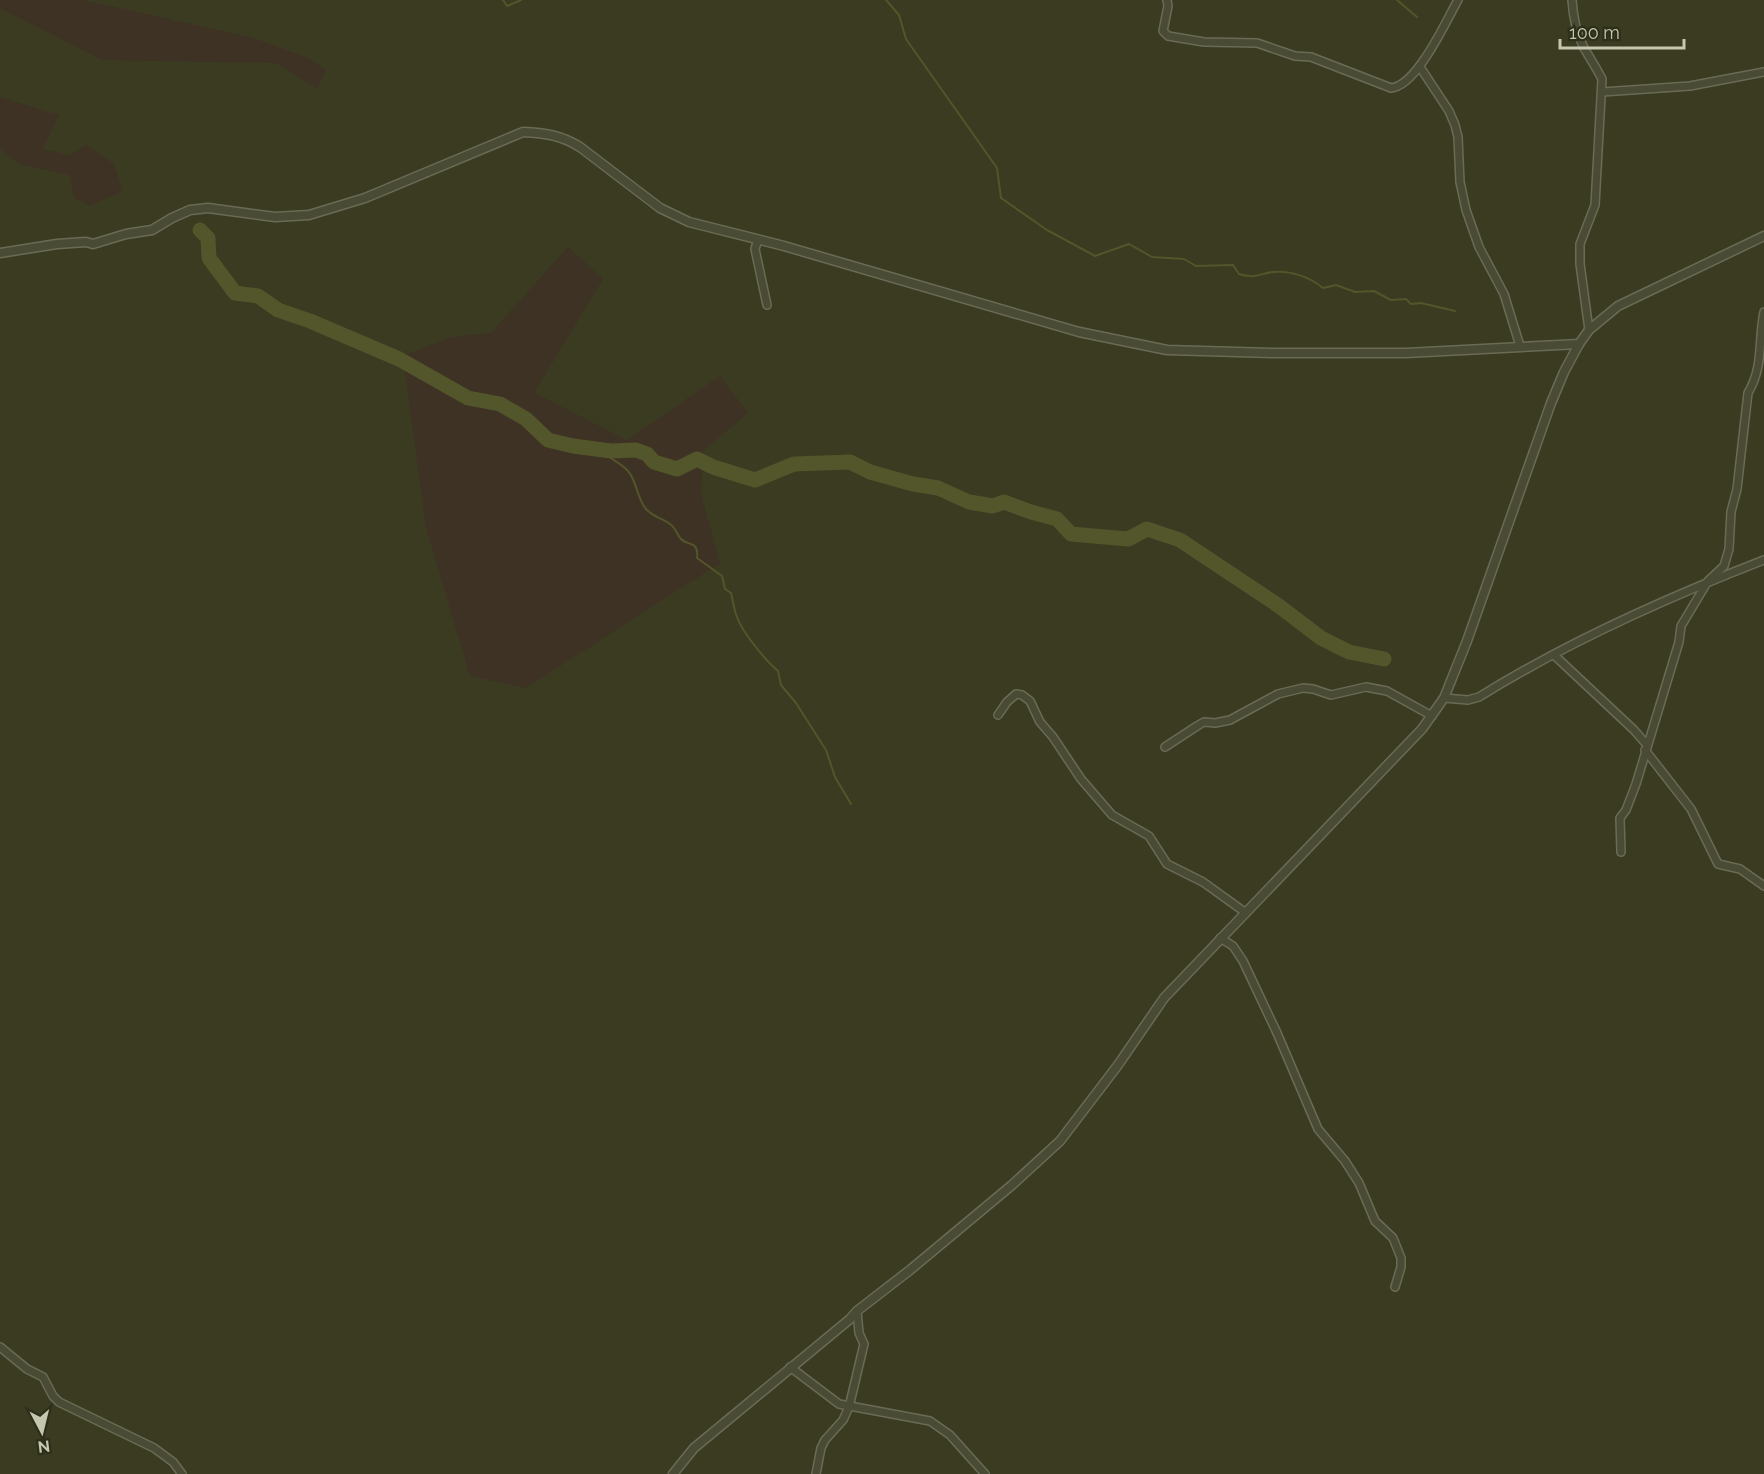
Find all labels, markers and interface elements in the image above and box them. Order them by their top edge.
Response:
scale bar [1560,12,1684,50]
text: 100 m [1569,22,1620,43]
north arrow [12,1402,72,1462]
text: N [37,1436,51,1457]

